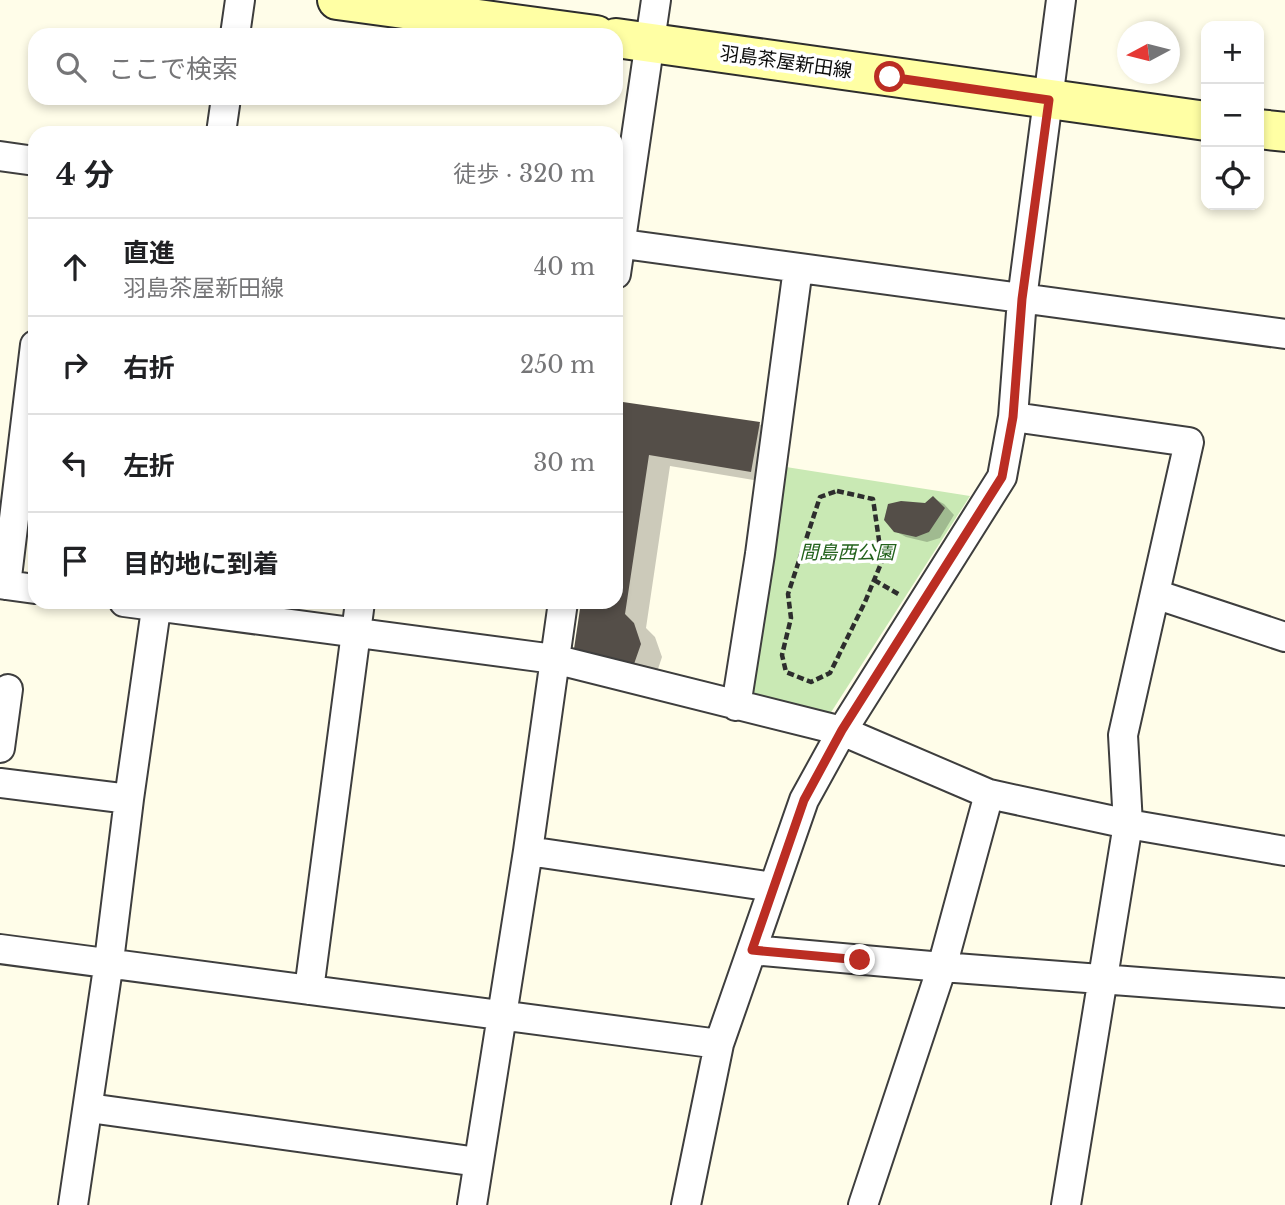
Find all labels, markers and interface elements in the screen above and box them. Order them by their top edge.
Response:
north arrow [1117,21,1180,84]
map controls [1201,21,1264,210]
button: + [1201,21,1264,84]
search box [28,28,623,105]
street label: 羽島茶屋新田線 [719,41,853,83]
icon: search [52,48,90,86]
text: ここで検索 [108,53,238,85]
route start [874,61,905,92]
button: − [1201,84,1264,147]
button: locate [1201,147,1264,210]
text: 4 分 [56,156,114,193]
text: 徒歩 · 320 m [453,160,595,188]
text: 直進 [123,237,175,269]
icon: ahead [56,248,94,286]
text: 40 m [534,253,595,281]
text: 羽島茶屋新田線 [123,274,284,302]
icon: right [56,346,94,384]
text: 250 m [520,351,595,379]
text: 右折 [123,352,175,384]
icon: left [56,444,94,482]
text: 30 m [533,449,595,477]
text: 左折 [123,450,175,482]
park label: 間島西公園 [799,541,897,564]
icon: arrive [56,542,94,580]
text: 目的地に到着 [123,548,279,580]
route end [844,944,875,975]

